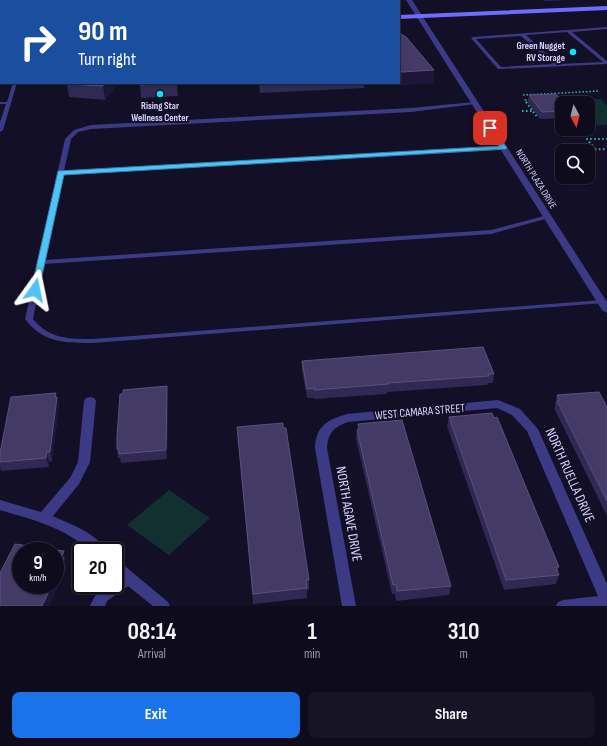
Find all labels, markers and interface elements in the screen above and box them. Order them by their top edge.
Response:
text: 90 m [78,15,128,48]
icon: right [12,16,64,68]
place label: Green Nugget RV Storage [517,40,566,64]
marker: Green Nugget RV Storage [568,47,578,57]
text: Turn right [78,49,136,70]
marker: Rising Star Wellness Center [155,89,165,99]
north arrow [555,96,595,136]
map controls [555,96,595,184]
place label: Rising Star Wellness Center [131,100,189,124]
pin [473,111,507,145]
icon: arrive [479,117,501,139]
button: search [555,144,595,184]
street label: NORTH PLAZA DRIVE [513,147,559,211]
position arrow [14,269,56,311]
street label: WEST CAMARA STREET [374,401,466,423]
street label: NORTH RUELLA DRIVE [542,425,598,525]
street label: NORTH AGAVE DRIVE [332,465,366,563]
speed limit sign: 20 [72,542,124,594]
text: 9 [33,551,43,575]
text: km/h [29,572,47,584]
text: 08:14 [128,617,176,646]
text: 1 [307,617,317,646]
text: 310 [448,617,479,646]
text: Arrival [138,646,166,662]
text: min [304,646,320,662]
text: m [459,646,468,662]
button: Exit [12,692,300,738]
button: Share [308,692,595,738]

